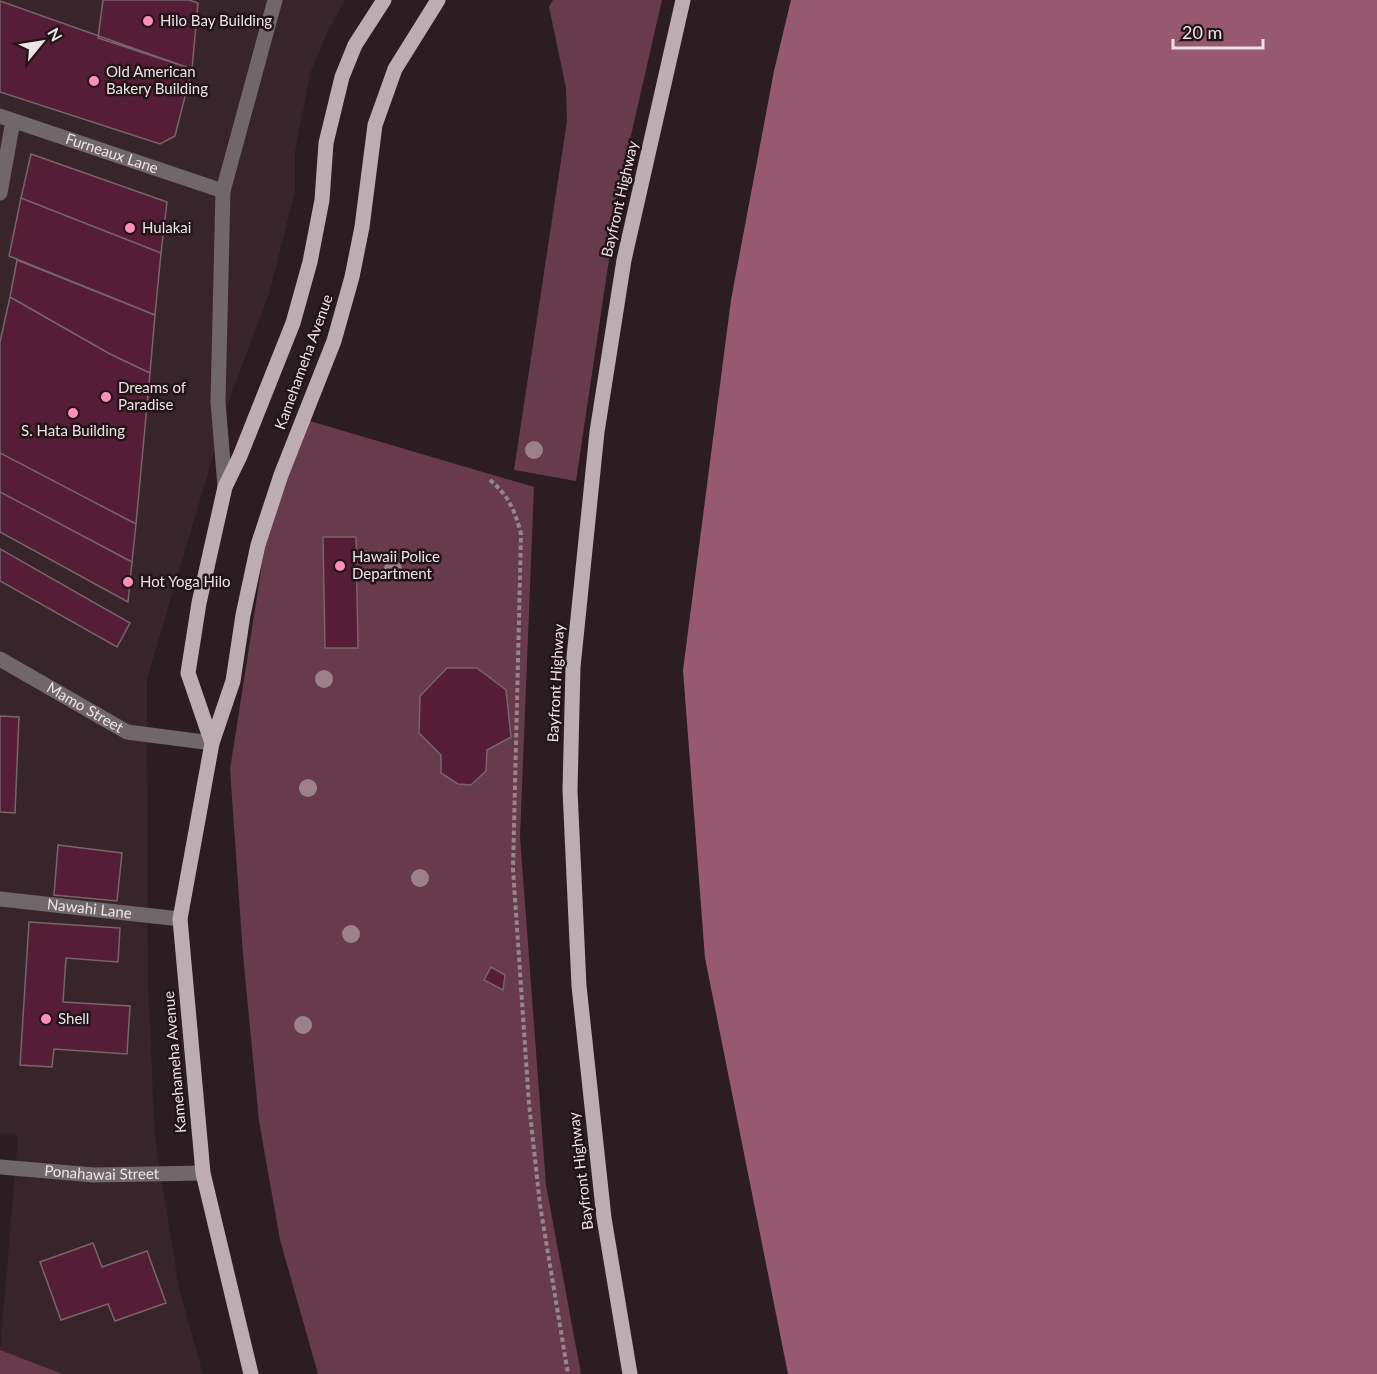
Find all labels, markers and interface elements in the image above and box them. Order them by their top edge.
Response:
place label: Hilo Bay Building [160,11,272,29]
north arrow [12,12,72,72]
scale bar [1173,12,1263,50]
marker: Hilo Bay Building [141,14,155,28]
text: 20 m [1182,21,1222,43]
text: N [44,24,67,44]
place label: Old American Bakery Building [106,62,208,97]
marker: Old American Bakery Building [87,74,101,88]
street label: Furneaux Lane [63,129,161,177]
street label: Bayfront Highway [597,139,641,259]
place label: Hulakai [142,218,191,236]
marker: Hulakai [123,221,137,235]
street label: Kamehameha Avenue [270,292,336,432]
place label: Dreams of Paradise [118,378,187,413]
marker: Dreams of Paradise [99,390,113,404]
marker: S. Hata Building [66,406,80,420]
place label: S. Hata Building [21,421,125,439]
place label: Hawaii Police Department [352,547,440,582]
marker: Hawaii Police Department [333,559,347,573]
place label: Hot Yoga Hilo [140,572,231,590]
marker: Hot Yoga Hilo [121,575,135,589]
street label: Bayfront Highway [543,623,567,743]
street label: Mamo Street [44,678,128,736]
street label: Nawahi Lane [46,894,133,922]
street label: Kamehameha Avenue [159,990,189,1134]
place label: Shell [58,1009,89,1027]
marker: Shell [39,1012,53,1026]
street label: Bayfront Highway [564,1111,596,1231]
street label: Ponahawai Street [44,1161,160,1183]

